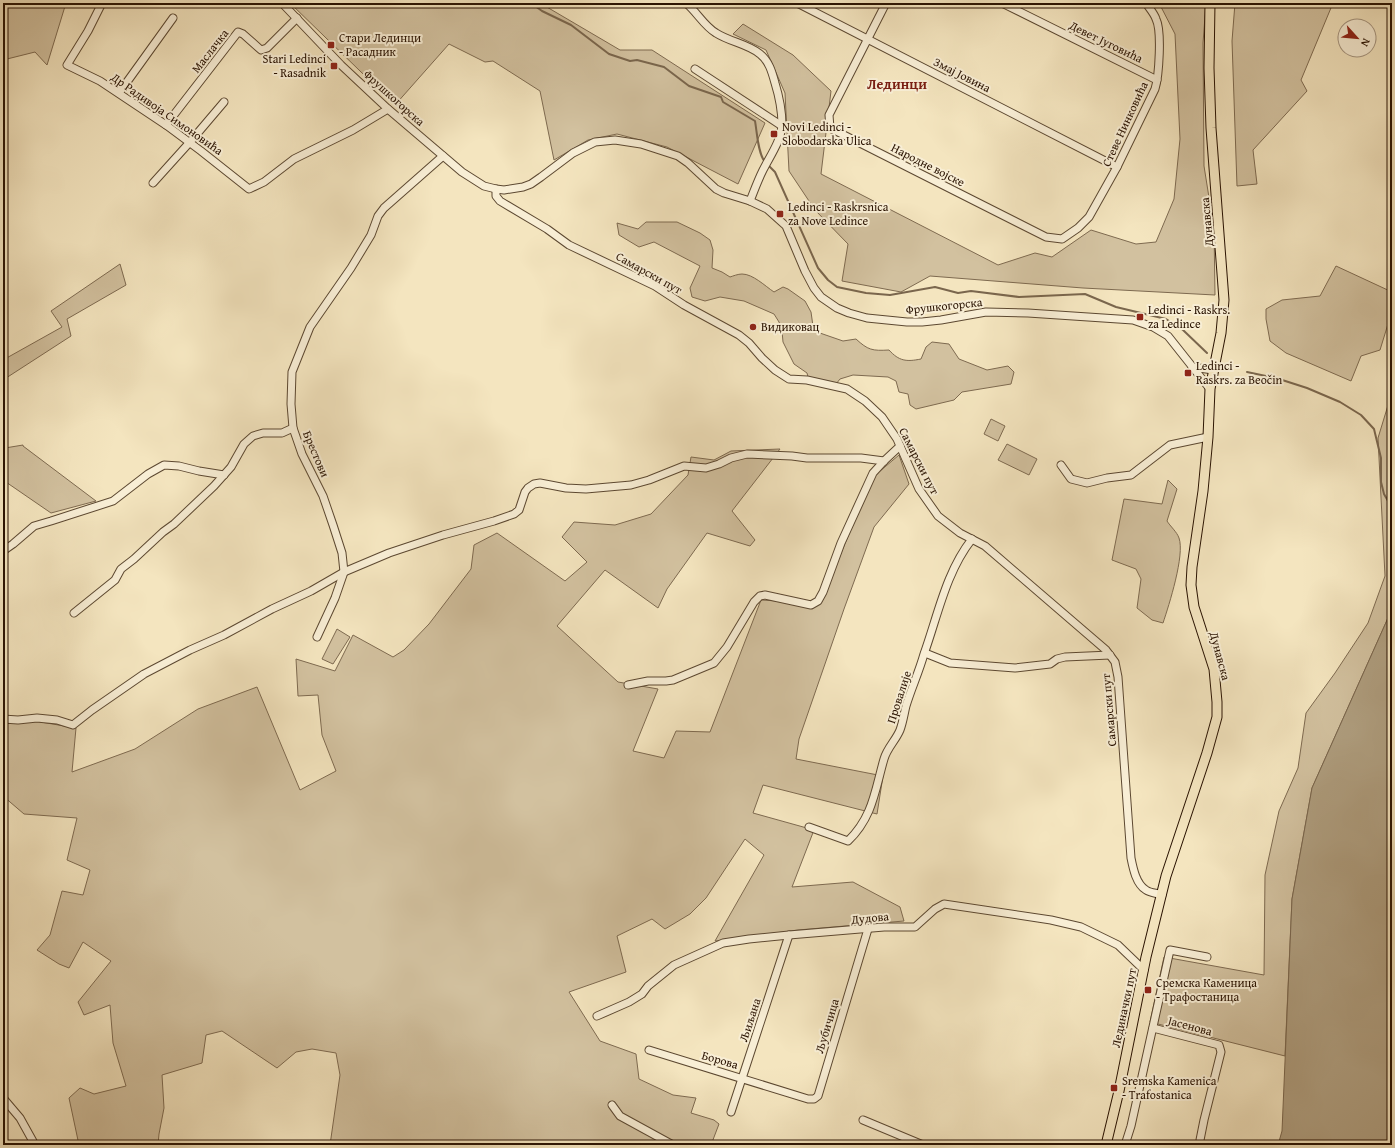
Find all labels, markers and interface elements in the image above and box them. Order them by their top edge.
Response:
street label: Девет Југовића [1066,16,1146,67]
north arrow [1337,18,1377,58]
street label: Маслачка [187,25,232,76]
place label: Стари Лединци - Расадник [339,29,421,60]
text: N [1357,36,1375,50]
marker: Стари Лединци - Расадник [326,40,336,50]
place label: Stari Ledinci - Rasadnik [263,50,327,81]
street label: Змај Јовина [931,53,994,96]
marker: Stari Ledinci - Rasadnik [329,61,339,71]
street label: Фрушкогорска [360,66,429,130]
street label: Др Радивоја Симоновића [107,68,227,159]
district label: Лединци [867,74,927,94]
street label: Стеве Нинковића [1097,78,1152,169]
place label: Novi Ledinci - Slobodarska Ulica [782,118,872,149]
marker: Novi Ledinci - Slobodarska Ulica [769,129,779,139]
street label: Народне војске [889,139,968,191]
street label: Дунавска [1196,196,1217,248]
place label: Ledinci - Raskrsnica za Nove Ledince [788,198,889,229]
marker: Ledinci - Raskrsnica za Nove Ledince [775,209,785,219]
street label: Самарски пут [613,247,685,298]
street label: Фрушкогорска [905,293,983,318]
place label: Ledinci - Raskrs. za Ledince [1148,301,1230,332]
marker: Ledinci - Raskrs. za Ledince [1135,312,1145,322]
place label: Видиковац [761,318,820,335]
marker: Видиковац [748,322,758,332]
place label: Ledinci - Raskrs. za Beočin [1196,357,1283,388]
marker: Ledinci - Raskrs. za Beočin [1183,368,1193,378]
street label: Самарски пут [895,424,944,497]
street label: Брестови [299,428,334,480]
street label: Дунавска [1206,629,1235,682]
street label: Провалије [882,668,915,725]
street label: Самарски пут [1097,673,1120,747]
street label: Дудова [849,907,890,928]
street label: Лединачки пут [1107,966,1140,1049]
place label: Сремска Каменица - Трафостаница [1156,974,1257,1005]
marker: Сремска Каменица - Трафостаница [1143,985,1153,995]
street label: Љиљана [734,996,765,1044]
street label: Љубичица [810,996,843,1055]
street label: Јасенова [1164,1011,1214,1040]
street label: Борова [700,1046,741,1073]
place label: Sremska Kamenica - Trafostanica [1122,1072,1217,1103]
marker: Sremska Kamenica - Trafostanica [1109,1083,1119,1093]

